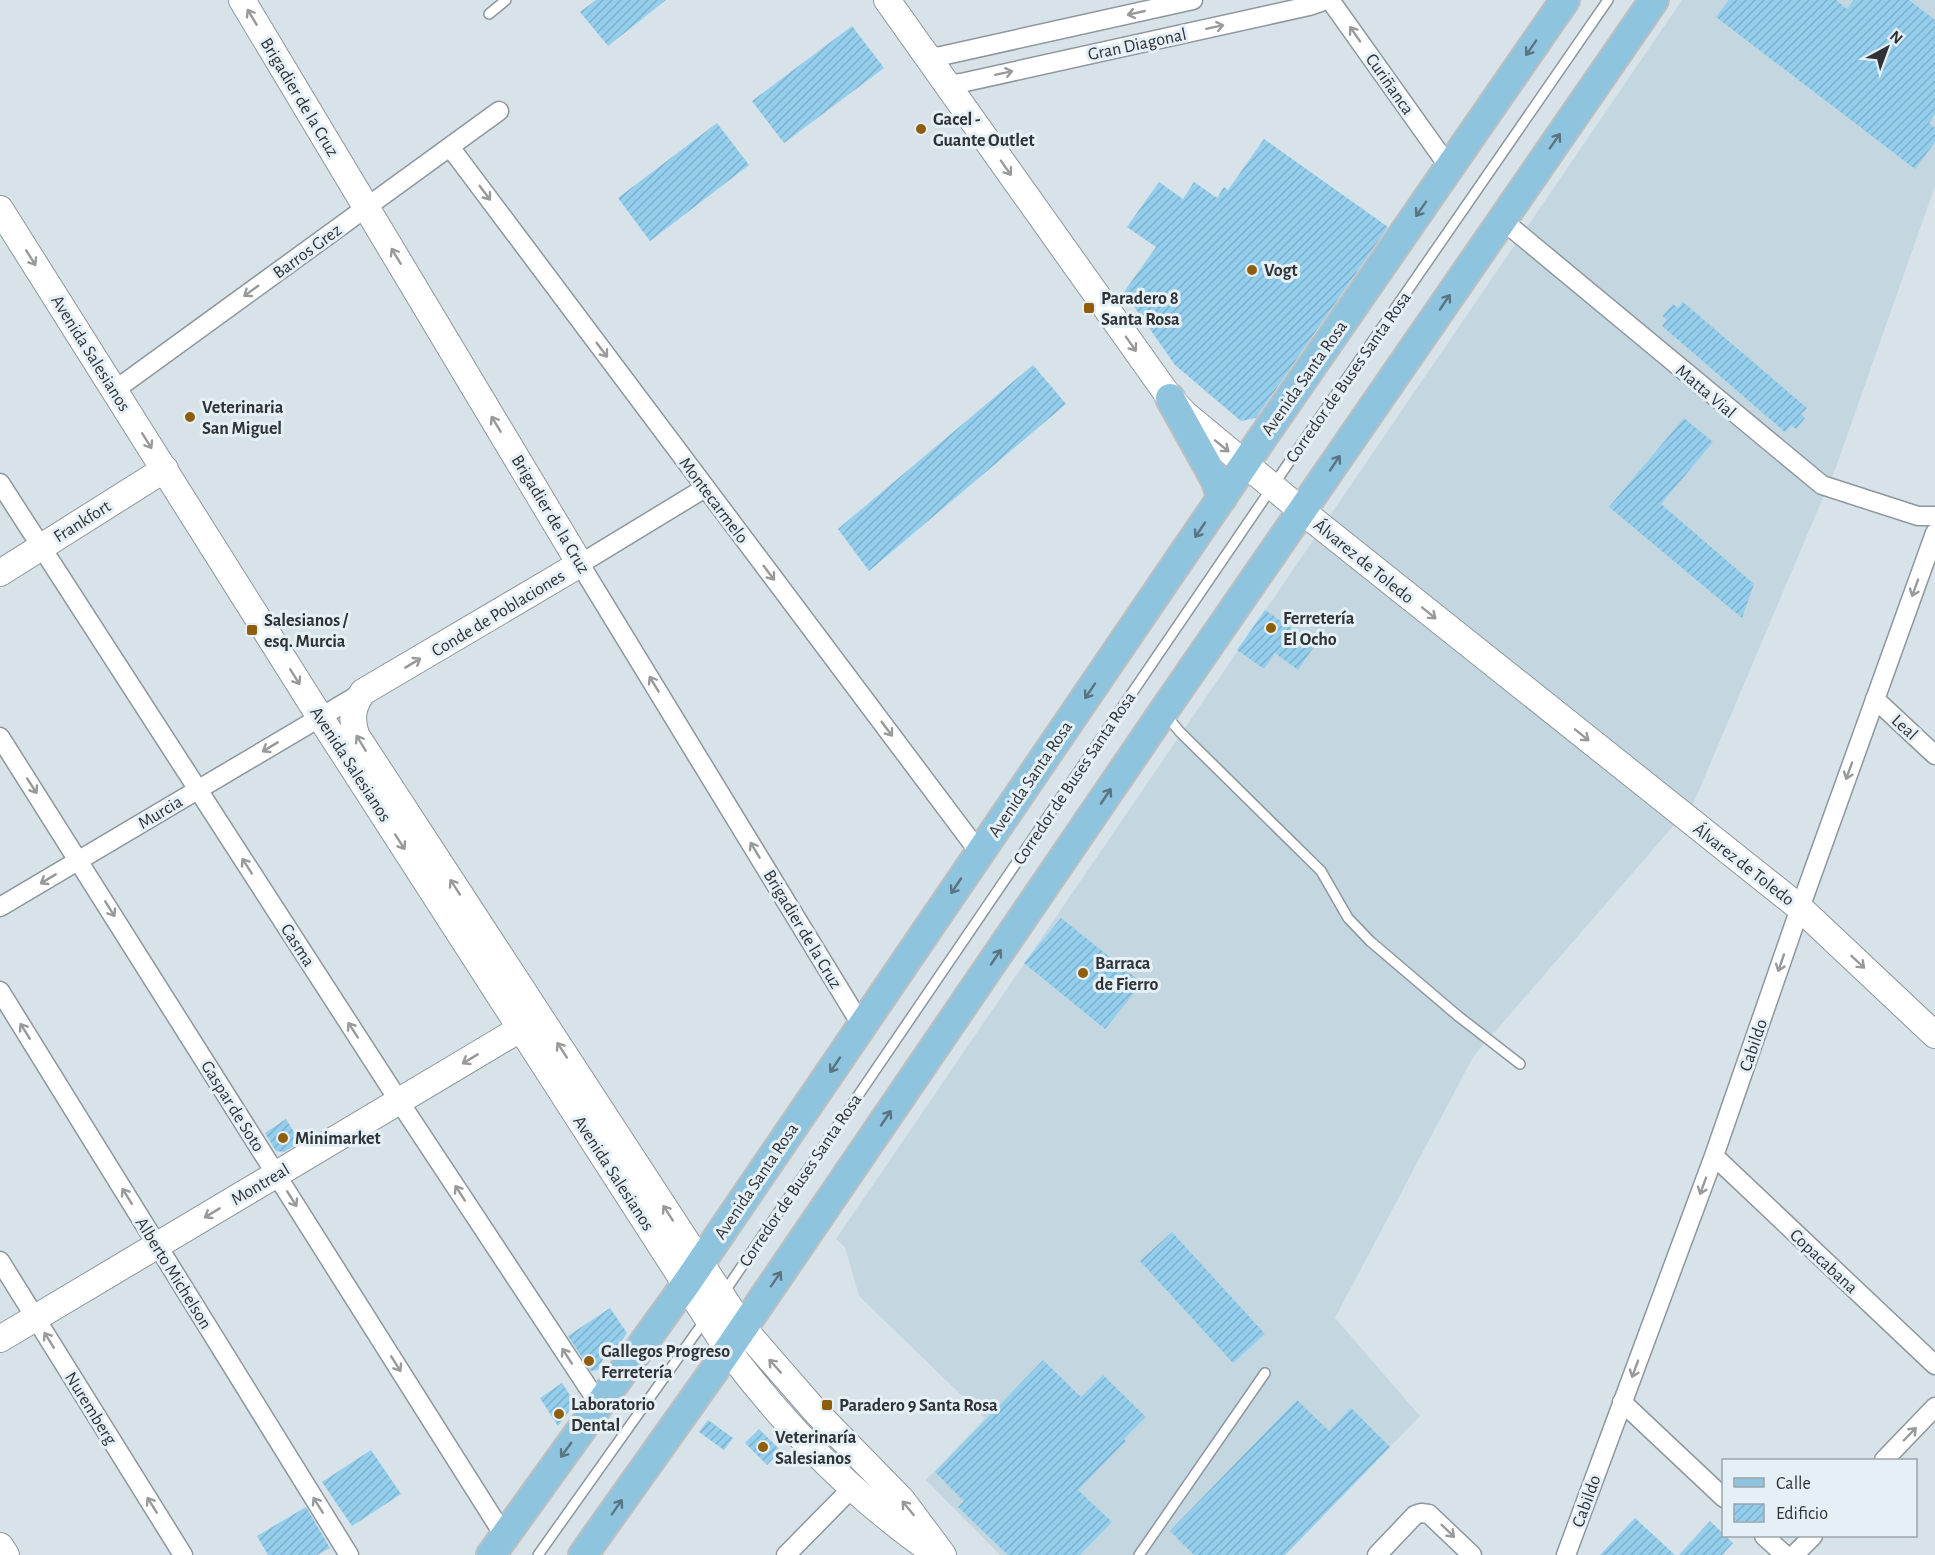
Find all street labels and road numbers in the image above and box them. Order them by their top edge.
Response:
street label: Gran Diagonal [1086,26,1188,64]
street label: Brigadier de la Cruz [257,35,342,160]
street label: Curiñanca [1362,51,1417,118]
street label: Barros Grez [270,221,345,283]
street label: Corredor de Buses Santa Rosa [1283,289,1415,466]
street label: Avenida Salesianos [47,292,133,415]
street label: Avenida Santa Rosa [1259,318,1351,439]
street label: Matta Vial [1672,362,1739,422]
street label: Brigadier de la Cruz [508,452,593,577]
street label: Montecarmelo [675,454,751,547]
street label: Frankfort [51,497,115,546]
street label: Álvarez de Toledo [1310,514,1419,607]
street label: Conde de Poblaciones [429,567,568,661]
street label: Corredor de Buses Santa Rosa [1010,689,1139,868]
street label: Avenida Salesianos [306,704,394,825]
street label: Leal [1888,711,1921,744]
street label: Avenida Santa Rosa [985,718,1076,841]
street label: Murcia [135,793,186,833]
street label: Álvarez de Toledo [1689,818,1799,910]
street label: Brigadier de la Cruz [760,867,845,992]
street label: Casma [277,921,318,970]
street label: Cabildo [1737,1017,1771,1074]
street label: Gaspar de Soto [197,1058,267,1155]
street label: Corredor de Buses Santa Rosa [736,1091,865,1270]
street label: Avenida Salesianos [569,1113,657,1234]
street label: Avenida Santa Rosa [711,1120,802,1243]
street label: Montreal [228,1161,293,1209]
street label: Alberto Michelson [132,1215,215,1332]
street label: Copacabana [1786,1226,1861,1297]
street label: Nuremberg [61,1369,120,1448]
street label: Cabildo [1569,1473,1605,1530]

